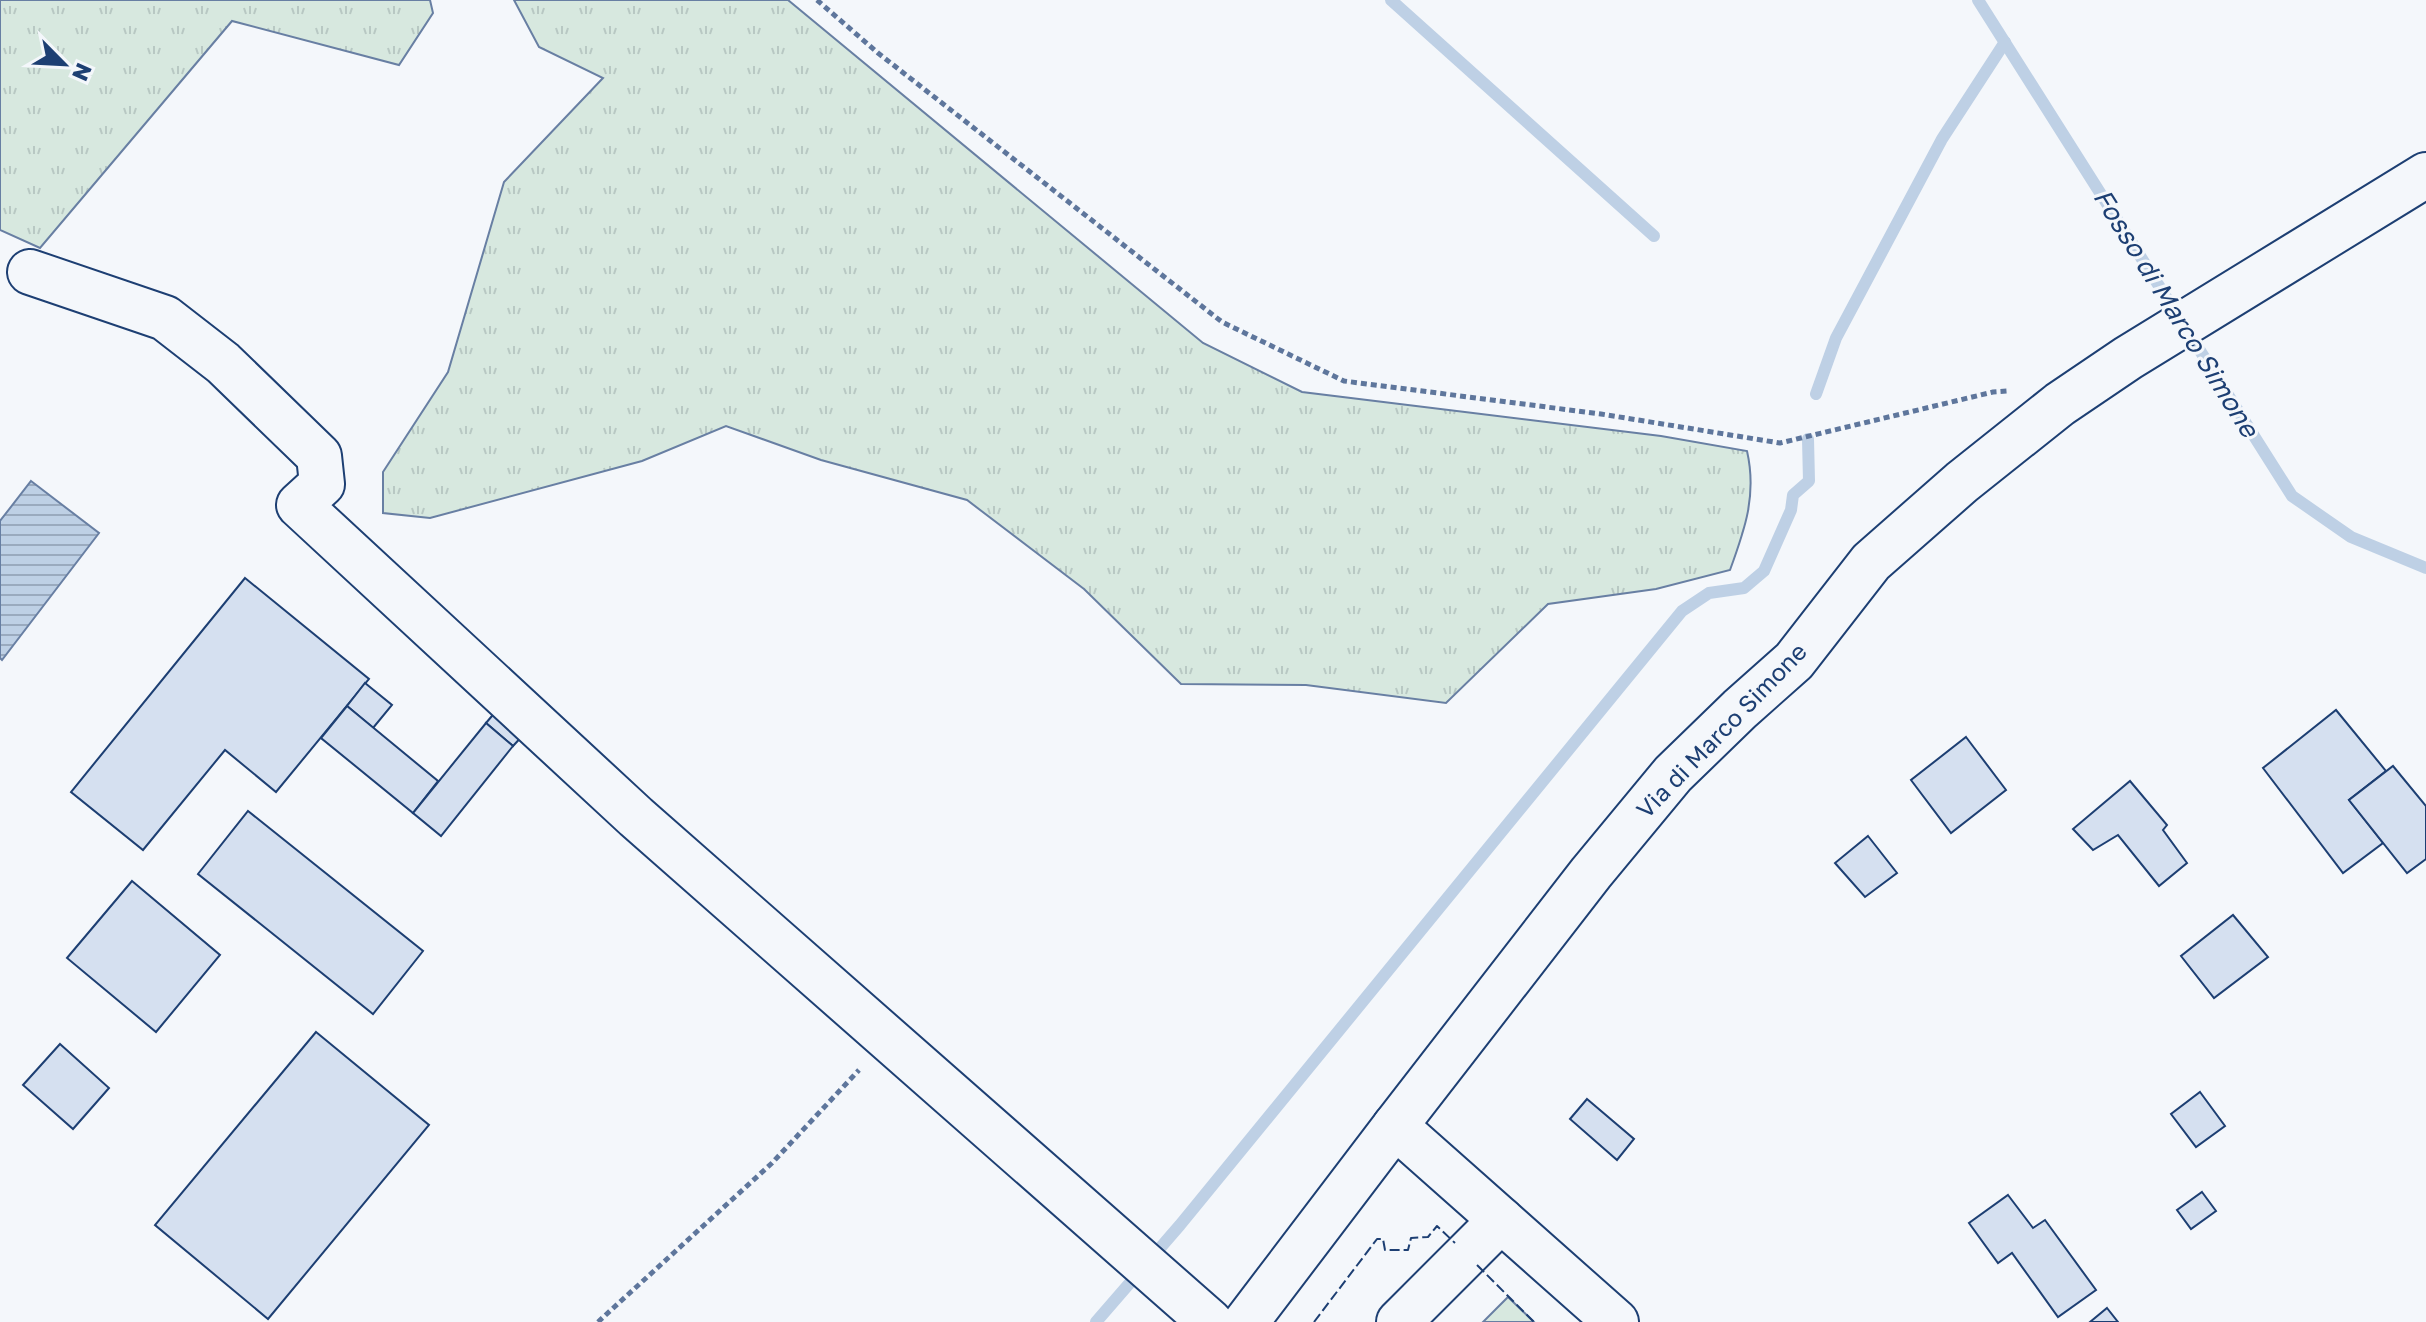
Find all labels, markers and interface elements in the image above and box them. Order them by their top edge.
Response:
north arrow [24,24,104,104]
text: N [67,59,98,85]
water label: Fosso di Marco Simone [2087,183,2266,444]
street label: Via di Marco Simone [1630,636,1812,824]

